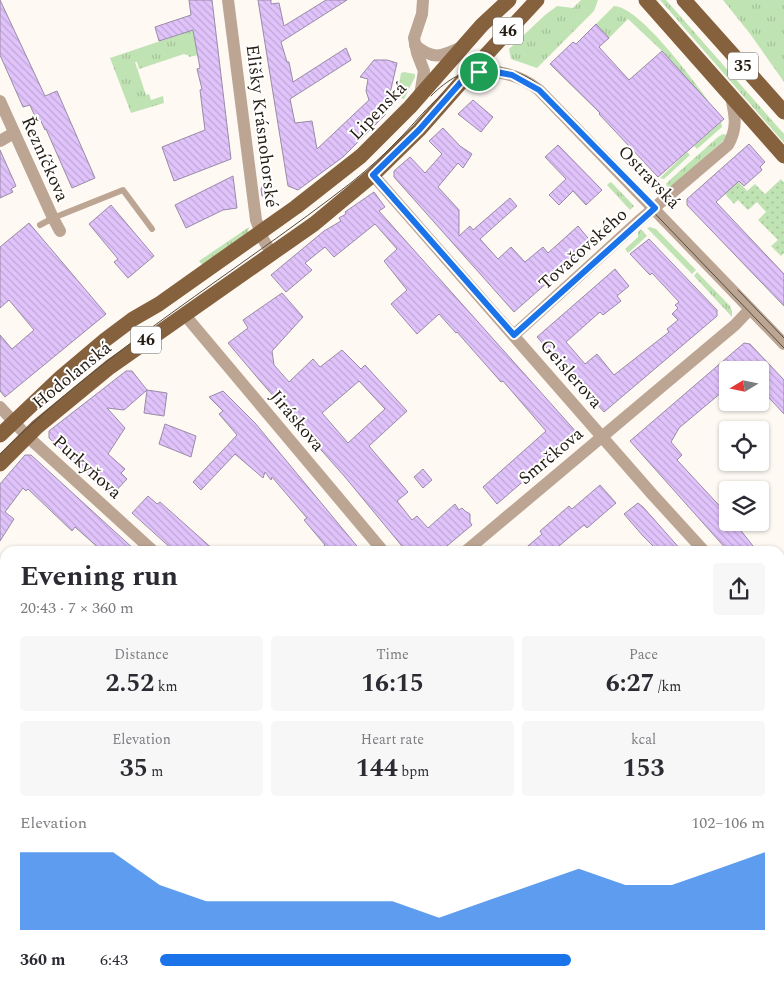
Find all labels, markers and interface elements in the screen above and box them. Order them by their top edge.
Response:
road number: 46 [493,18,523,44]
street label: Elišky Krásnohorské [239,43,285,209]
pin [458,51,500,93]
road number: 35 [728,52,758,80]
icon: arrive [465,58,493,86]
street label: Lipenská [343,75,413,147]
street label: Řezníčkova [14,112,76,206]
street label: Ostravská [612,139,687,215]
street label: Tovačovského [532,202,634,296]
road number: 46 [131,326,161,354]
street label: Geislerova [533,333,609,415]
street label: Hodolanská [27,334,118,415]
north arrow [719,361,769,411]
map controls [719,361,769,531]
street label: Jiráskova [263,384,331,458]
street label: Smrčkova [513,421,590,491]
button: locate [719,421,769,471]
street label: Purkyňova [46,429,128,506]
button: layers [719,481,769,531]
text: Evening run [20,555,178,598]
button: share [713,563,765,615]
text: 20:43 · 7 × 360 m [20,596,134,620]
text: Distance [114,644,169,665]
text: Time [376,644,409,665]
text: Pace [629,644,658,665]
text: 2.52 [105,665,154,703]
text: 16:15 [361,665,424,703]
text: 6:27 [606,665,654,703]
text: km [154,676,178,697]
text: /km [654,676,681,697]
text: Elevation [112,729,171,750]
text: Heart rate [361,729,424,750]
text: kcal [631,729,656,750]
text: 35 [120,750,148,788]
text: 144 [356,750,398,788]
text: 153 [622,750,665,788]
text: m [148,761,163,782]
text: bpm [398,761,429,782]
text: Elevation [20,811,87,835]
text: 102–106 m [691,811,765,835]
text: 360 m [20,948,65,972]
text: 6:43 [100,948,128,972]

